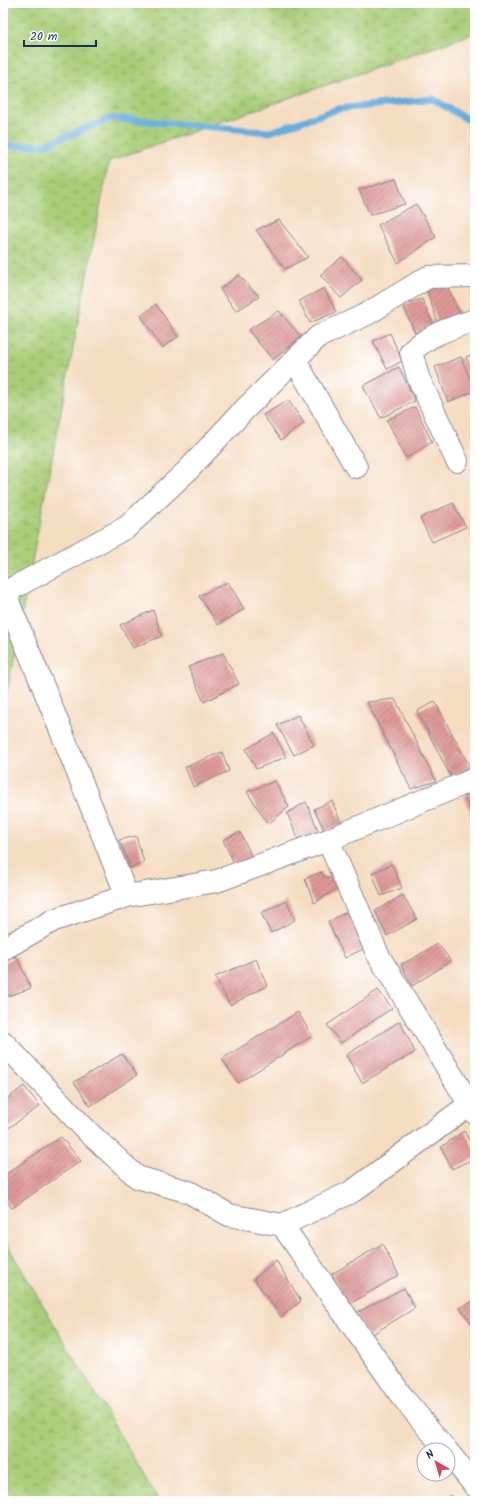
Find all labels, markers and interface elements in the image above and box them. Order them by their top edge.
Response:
scale bar [24,22,96,48]
text: 20 m [30,27,58,46]
north arrow [416,1442,456,1482]
text: N [422,1446,439,1464]

